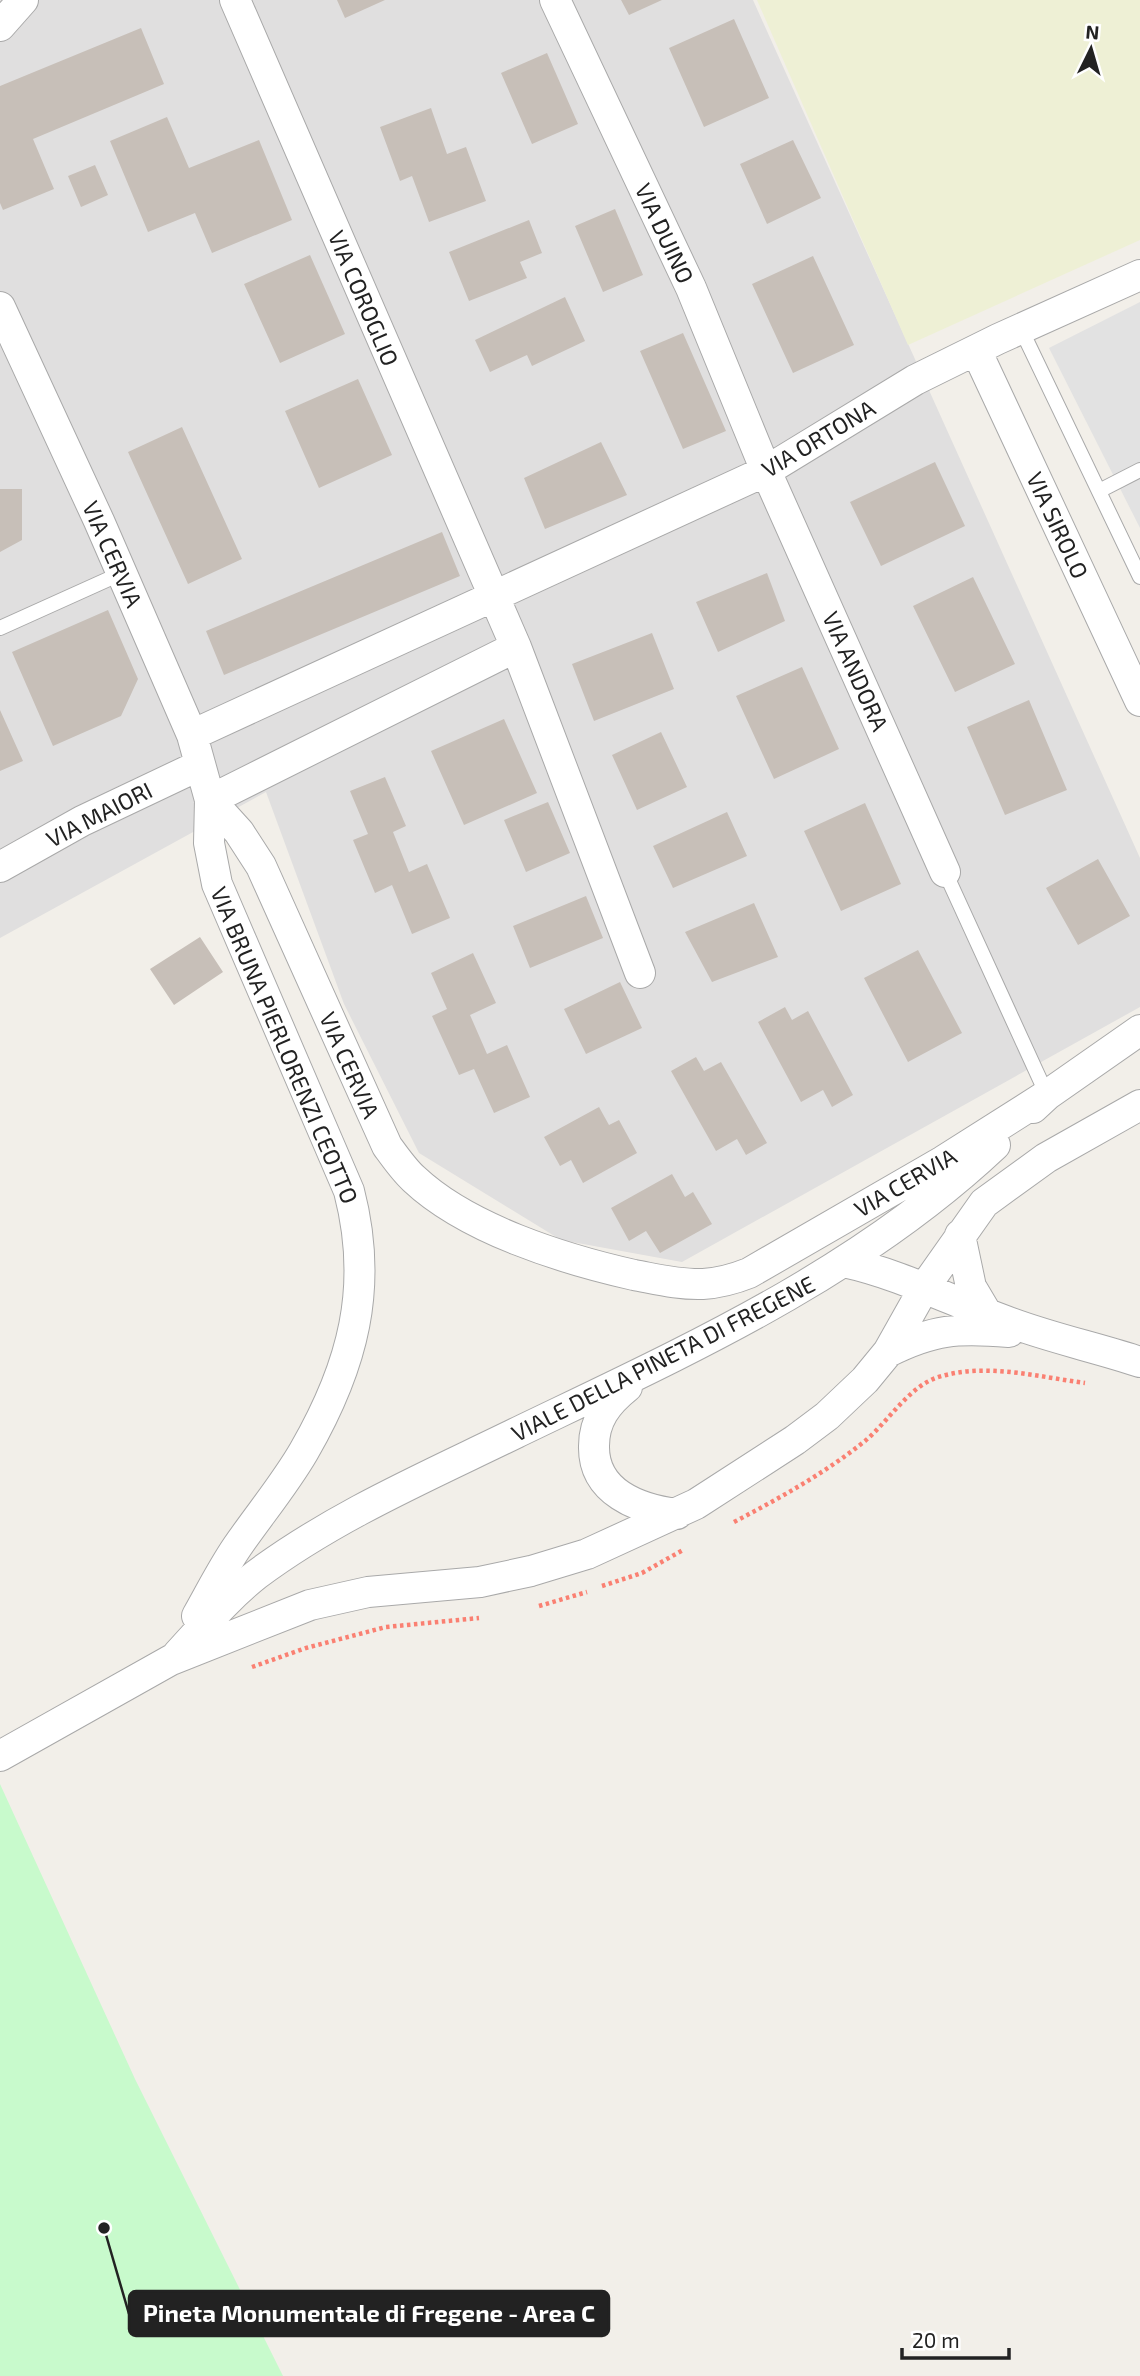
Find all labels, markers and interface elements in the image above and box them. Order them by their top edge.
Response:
north arrow [1056,14,1126,84]
text: N [1085,20,1100,44]
street label: VIA DUINO [630,179,700,287]
street label: VIA COROGLIO [323,226,405,370]
street label: VIA ORTONA [756,393,880,483]
street label: VIA SIROLO [1021,467,1095,583]
street label: VIA CERVIA [77,497,149,612]
street label: VIA ANDORA [817,607,895,736]
street label: VIA MAIORI [41,775,157,853]
street label: VIA BRUNA PIERLORENZI CEOTTO [205,882,365,1208]
street label: VIA CERVIA [314,1008,386,1123]
street label: VIA CERVIA [849,1141,962,1222]
street label: VIALE DELLA PINETA DI FREGENE [507,1269,819,1447]
callout: Pineta Monumentale di Fregene - Area C [129,2291,609,2336]
text: Pineta Monumentale di Fregene - Area C [143,2298,595,2327]
scale bar [902,2316,1009,2360]
text: 20 m [912,2327,960,2352]

